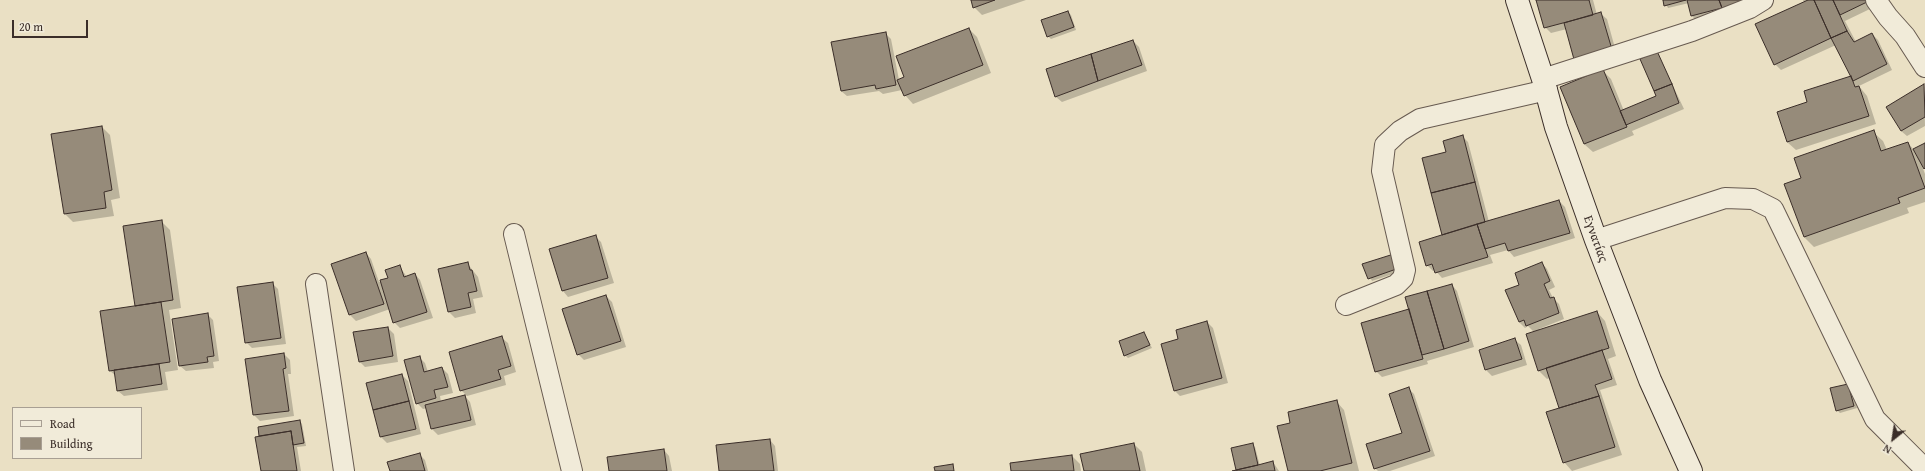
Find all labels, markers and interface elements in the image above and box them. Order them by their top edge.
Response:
scale bar [14,12,90,38]
text: 20 m [19,18,43,35]
street label: Εγνατίας [1579,213,1611,265]
legend [12,407,142,459]
text: Road [50,415,75,432]
north arrow [1873,419,1913,459]
text: Building [50,435,93,452]
text: N [1880,441,1894,458]

